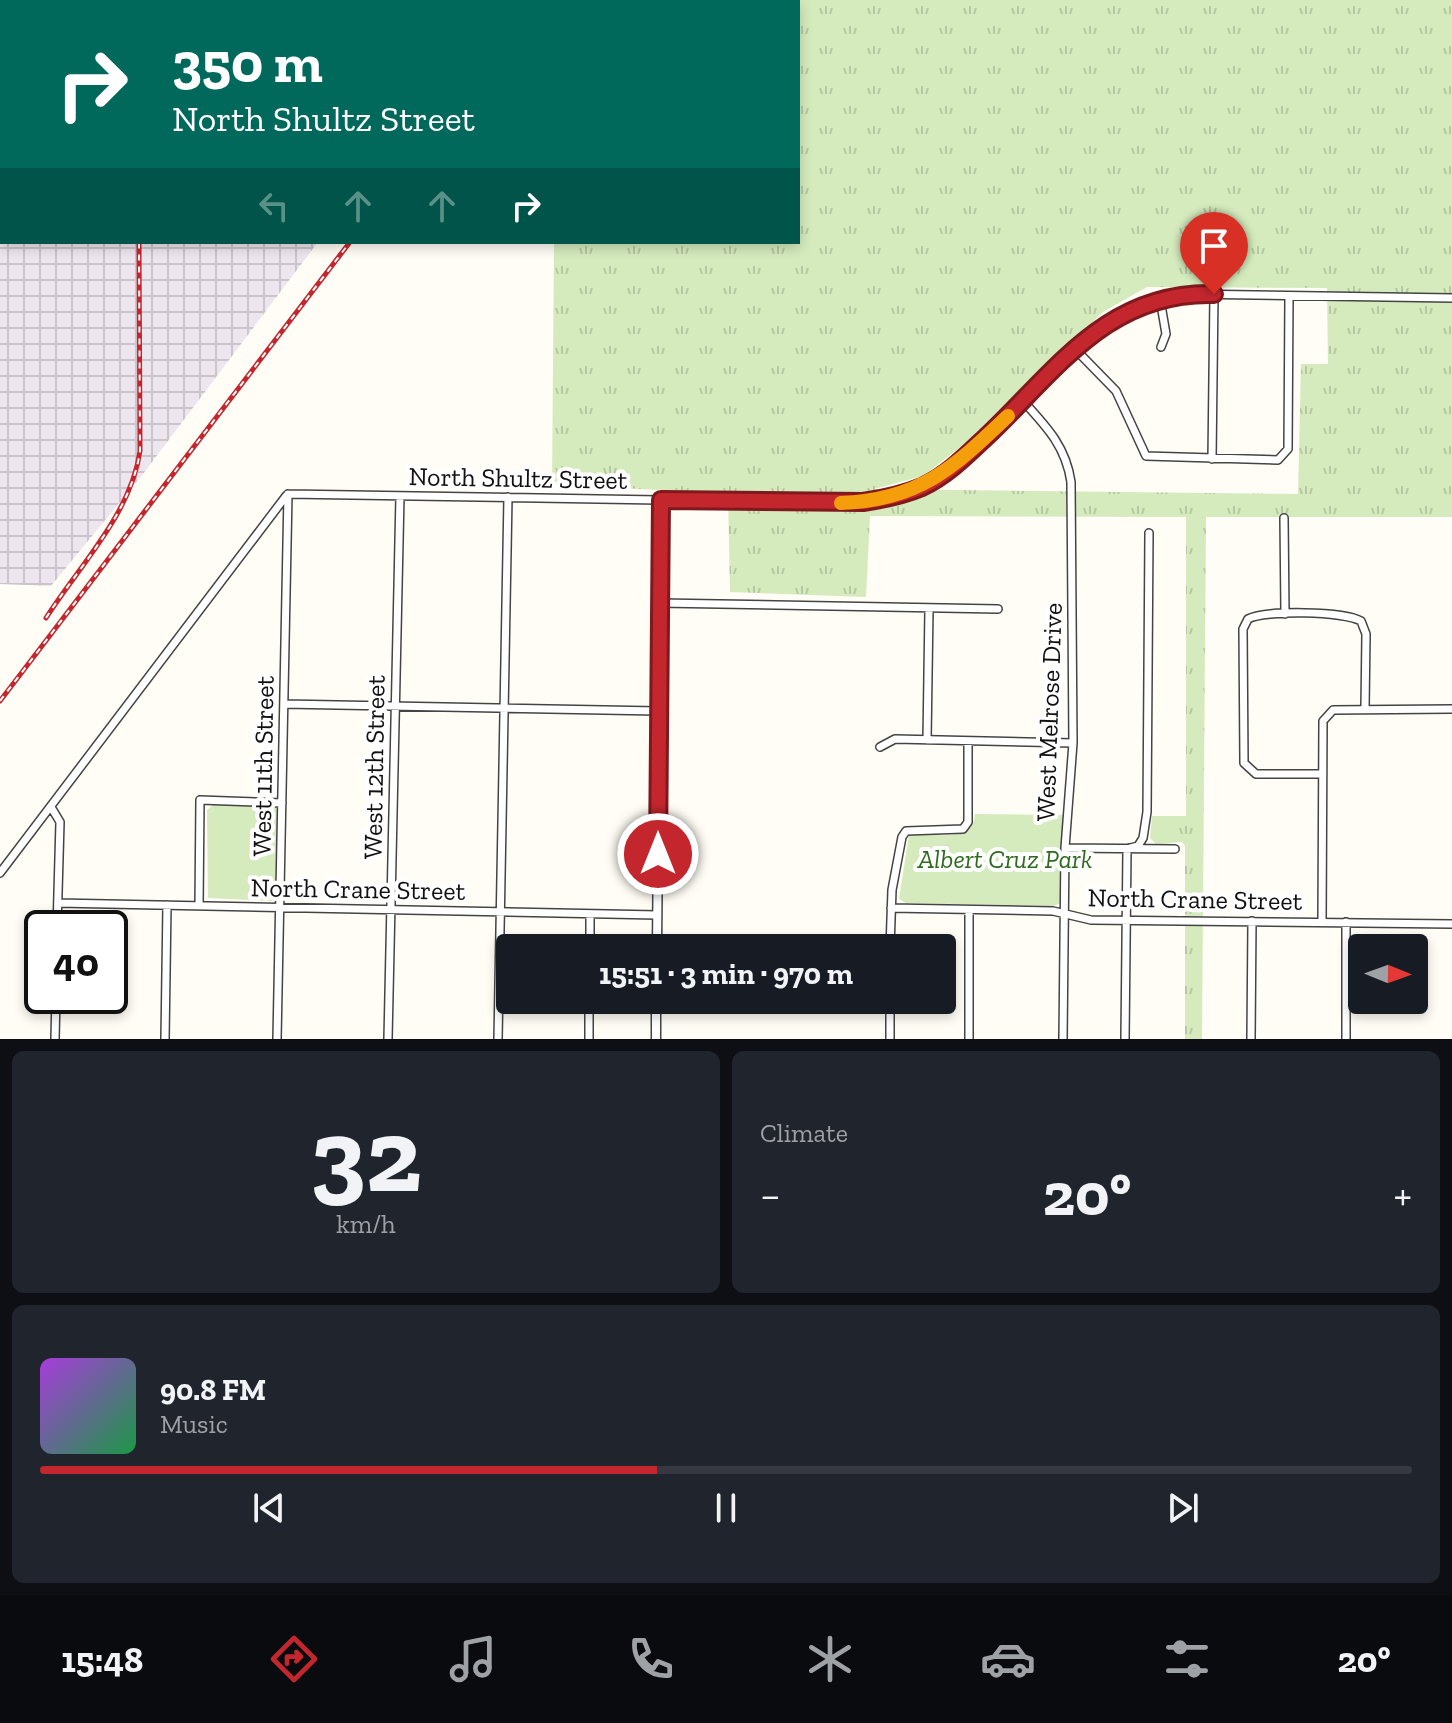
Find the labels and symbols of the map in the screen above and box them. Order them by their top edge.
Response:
pin [1180,212,1248,294]
street label: North Shultz Street [408,460,628,496]
street label: West Melrose Drive [1029,602,1069,822]
street label: West 12th Street [356,674,392,859]
street label: West 11th Street [245,675,281,857]
position arrow [616,812,700,896]
park label: Albert Cruz Park [917,843,1092,875]
street label: North Crane Street [250,871,466,907]
street label: North Crane Street [1087,881,1303,917]
speed limit sign: 40 [24,910,128,1014]
north arrow [1348,934,1428,1014]

